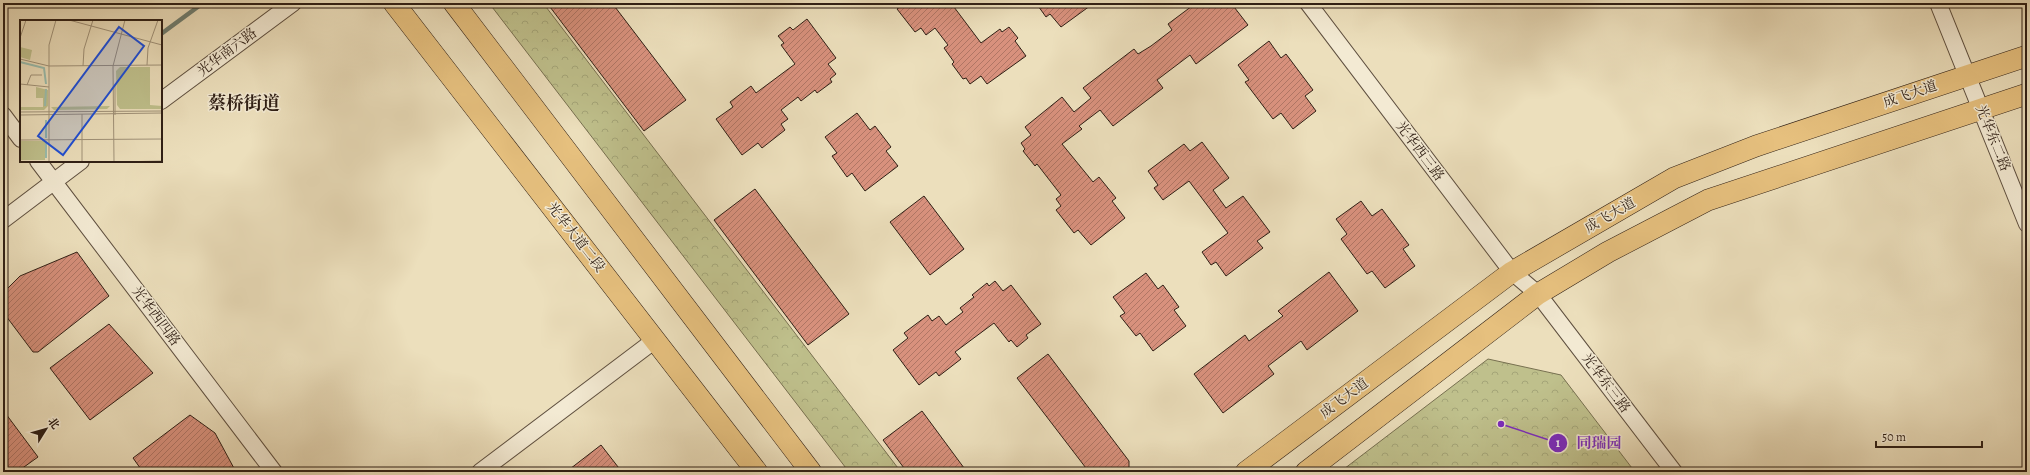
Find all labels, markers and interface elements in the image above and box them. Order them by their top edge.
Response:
inset map [20,20,162,162]
street label: 光华南六路 [193,23,261,81]
street label: 成飞大道 [1880,76,1940,112]
district label: 蔡桥街道 [208,91,280,115]
street label: 光华东二路 [1971,102,2015,174]
street label: 光华西三路 [1391,117,1449,185]
street label: 成飞大道 [1581,193,1639,237]
street label: 光华大道二段 [543,198,609,276]
street label: 光华西四路 [127,282,185,350]
street label: 光华东三路 [1577,349,1635,417]
street label: 成飞大道 [1316,374,1372,422]
north arrow [26,409,66,449]
text: 北 [44,414,63,432]
scale bar [1876,423,1982,449]
callout: 同瑞园 [1548,429,1629,456]
text: 50 m [1882,429,1906,445]
text: 同瑞园 [1576,433,1622,453]
text: 1 [1556,435,1561,451]

